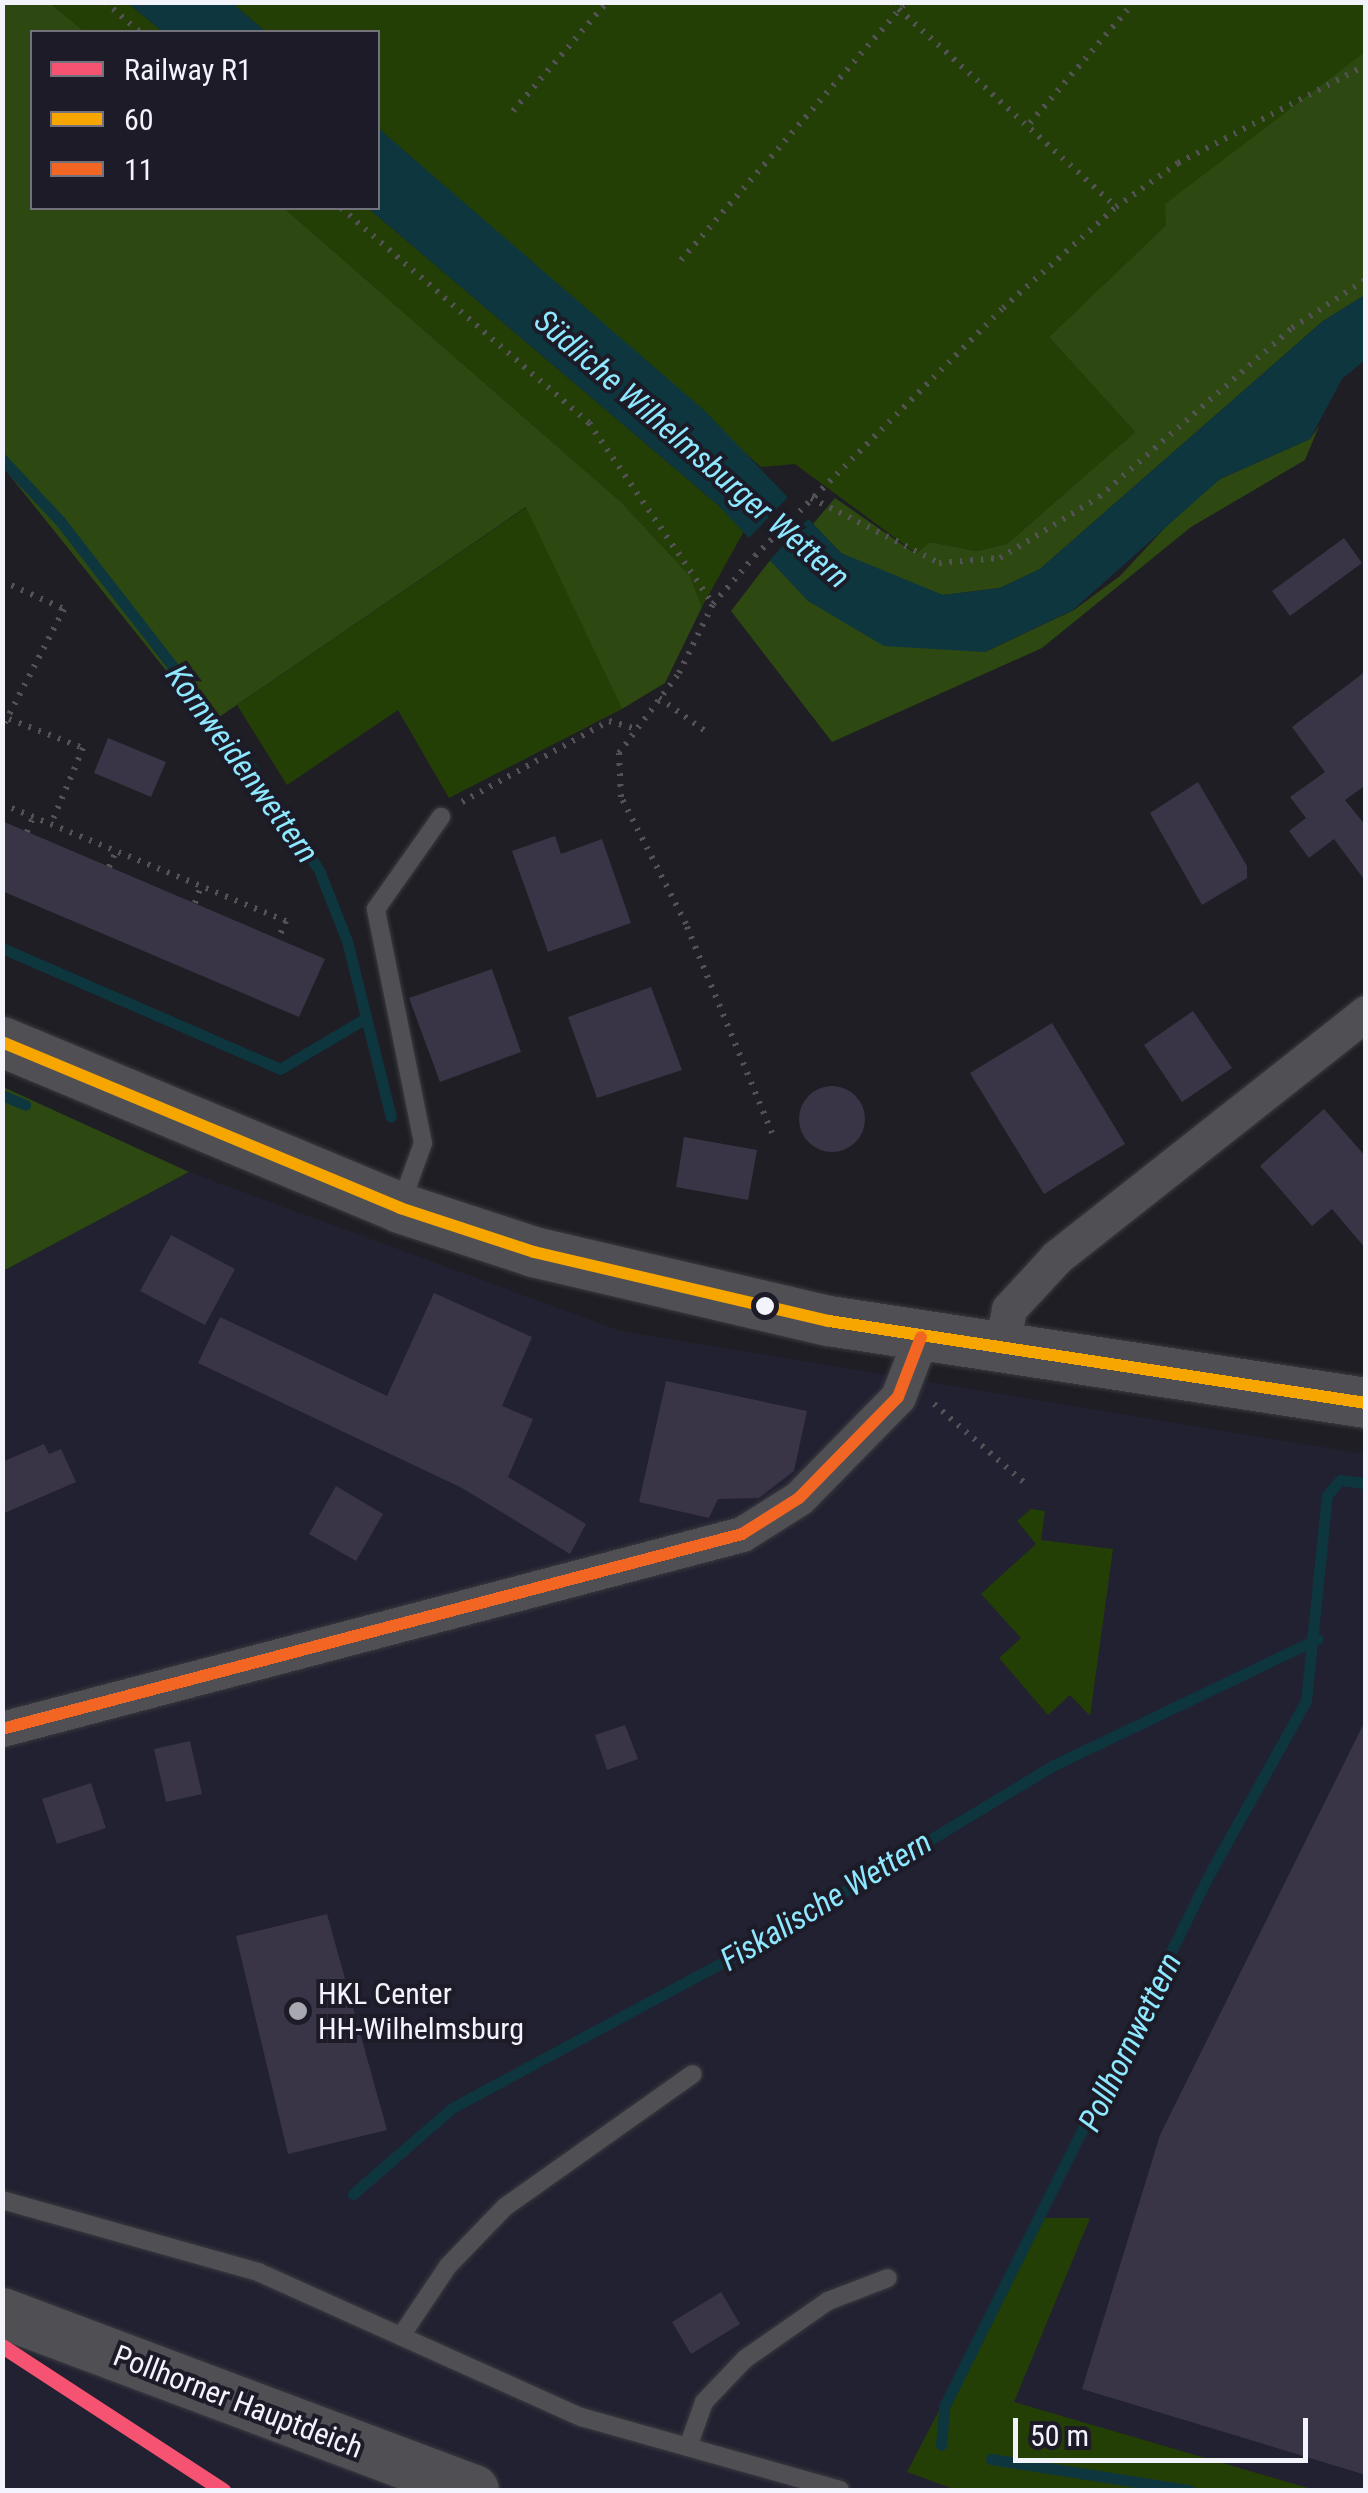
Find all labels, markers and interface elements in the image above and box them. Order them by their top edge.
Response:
legend [30,30,380,210]
text: Railway R1 [124,52,252,87]
text: 60 [124,102,154,137]
text: 11 [124,152,154,187]
water label: Südliche Wilhelmsburger Wettern [527,302,857,596]
water label: Kornweidenwettern [157,657,327,871]
unlabelled marker [755,1296,775,1316]
water label: Fiskalische Wettern [713,1823,939,1979]
water label: Pollhornwettern [1070,1946,1190,2138]
place label: HKL Center HH-Wilhelmsburg [318,1976,524,2046]
marker: HKL Center HH-Wilhelmsburg [287,2000,309,2022]
street label: Pollhorner Hauptdeich [108,2338,368,2466]
scale bar [1018,2398,1313,2460]
text: 50 m [1030,2418,1089,2453]

